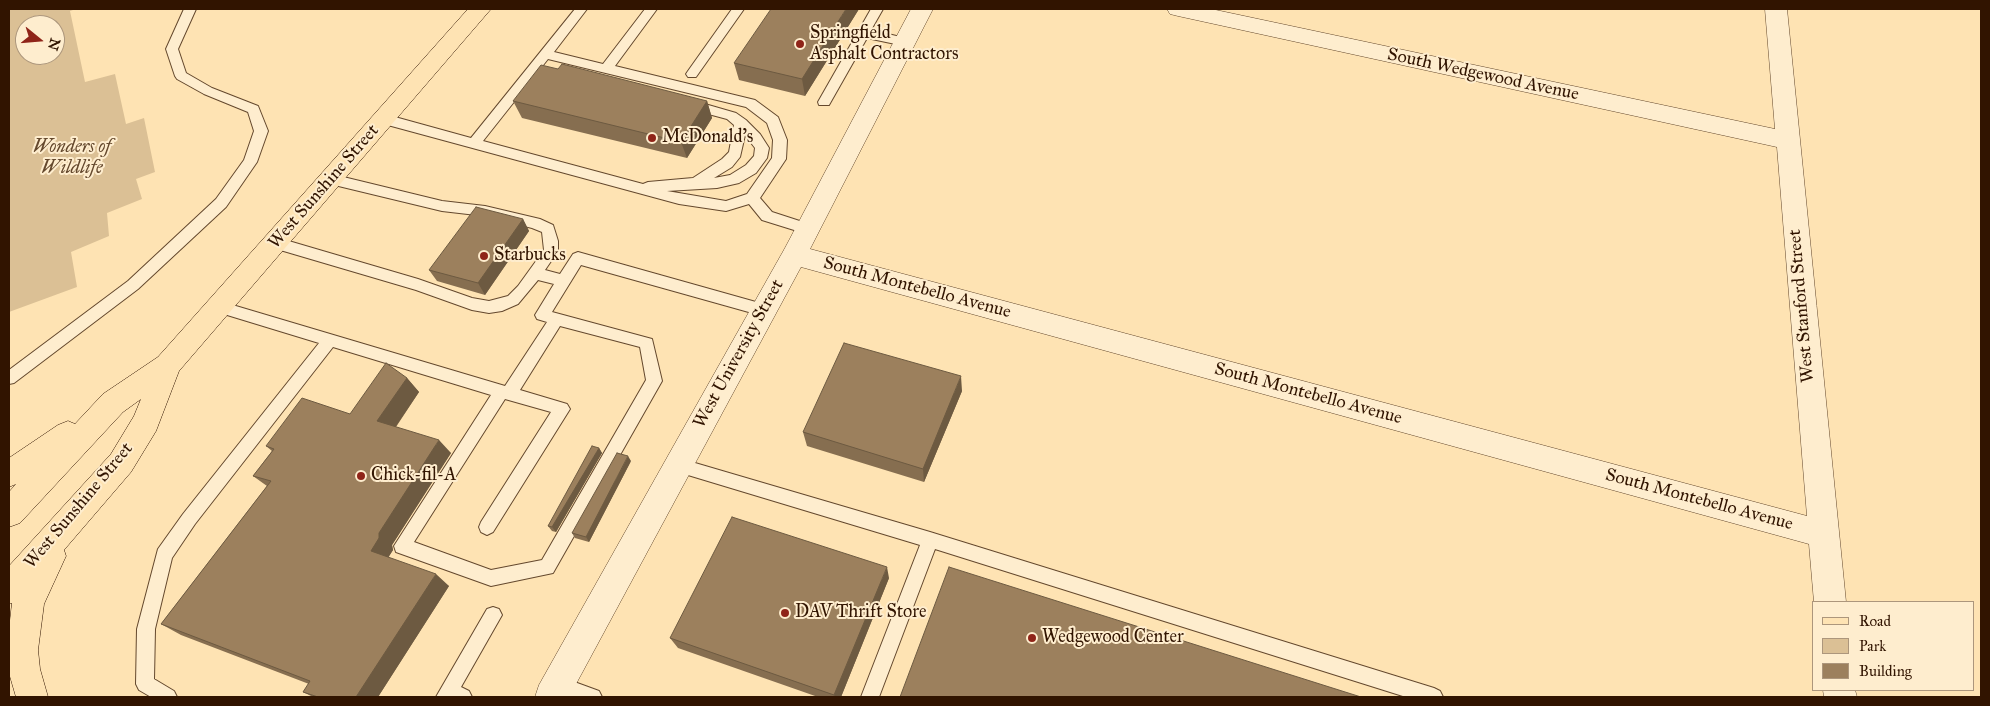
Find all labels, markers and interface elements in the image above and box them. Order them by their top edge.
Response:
north arrow [15,15,65,65]
place label: Springfield Asphalt Contractors [810,23,959,66]
text: N [44,36,64,52]
marker: Springfield Asphalt Contractors [794,38,806,50]
street label: South Wedgewood Avenue [1385,44,1581,106]
street label: West Sunshine Street [264,120,384,254]
place label: McDonald's [662,127,753,149]
marker: McDonald's [646,132,658,144]
park label: Wonders of Wildlife [33,137,111,180]
street label: West Stanford Street [1785,228,1819,384]
place label: Starbucks [494,245,566,267]
marker: Starbucks [478,250,490,262]
street label: South Montebello Avenue [821,253,1013,323]
street label: West University Street [689,276,789,432]
street label: South Montebello Avenue [1212,359,1404,429]
street label: West Sunshine Street [20,439,138,573]
place label: Chick-fil-A [371,465,456,487]
street label: South Montebello Avenue [1603,465,1795,535]
marker: Chick-fil-A [355,470,367,482]
legend [1812,601,1975,691]
place label: DAV Thrift Store [795,602,926,624]
marker: DAV Thrift Store [779,607,791,619]
text: Road [1859,612,1891,630]
place label: Wedgewood Center [1042,627,1184,649]
marker: Wedgewood Center [1026,632,1038,644]
text: Park [1859,637,1886,655]
text: Building [1859,662,1912,680]

